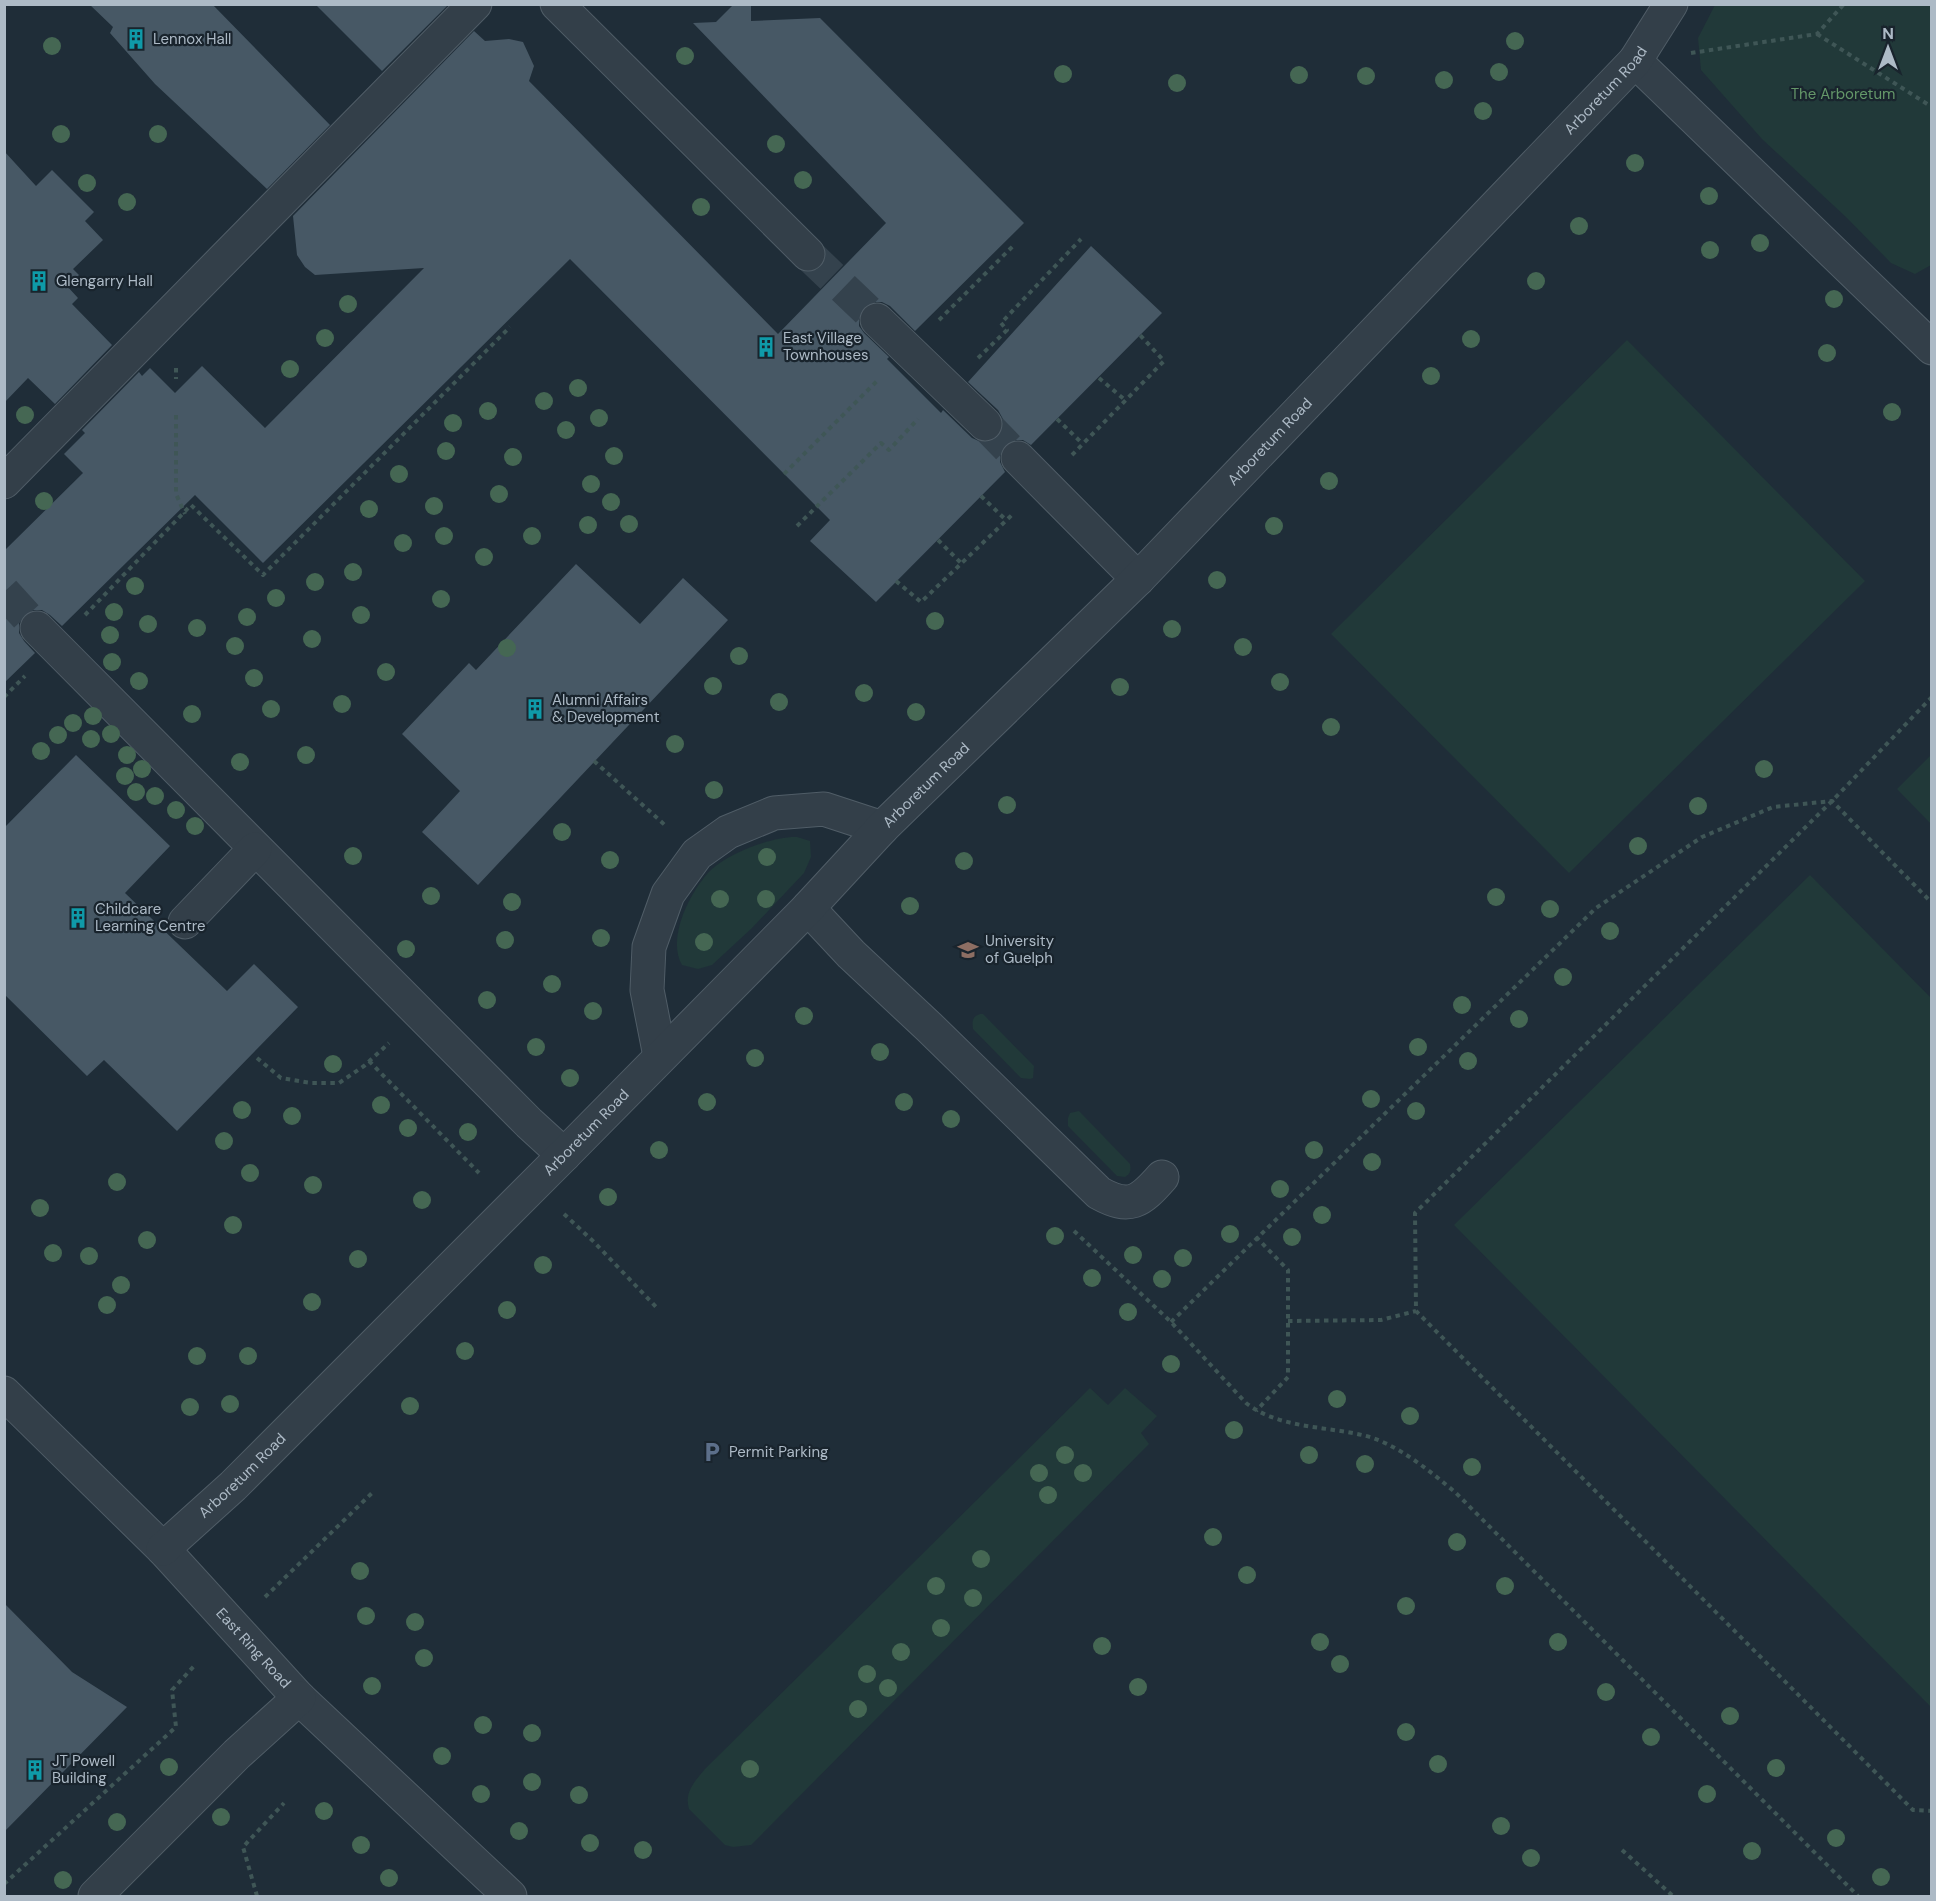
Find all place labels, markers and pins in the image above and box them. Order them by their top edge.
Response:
building icon: Lennox Hall [124,27,148,51]
place label: Lennox Hall [153,29,231,49]
building icon: Glengarry Hall [27,269,51,293]
place label: Glengarry Hall [56,271,153,291]
place label: East Village Townhouses [783,328,868,365]
building icon: East Village Townhouses [754,335,778,359]
place label: Alumni Affairs & Development [552,690,660,727]
building icon: Alumni Affairs & Development [523,697,547,721]
place label: Childcare Learning Centre [95,899,206,936]
building icon: Childcare Learning Centre [66,906,90,930]
place label: University of Guelph [985,931,1055,968]
school or university icon: University of Guelph [956,938,980,962]
parking icon: Permit Parking [700,1440,724,1464]
place label: Permit Parking [729,1442,828,1462]
place label: JT Powell Building [52,1751,115,1788]
building icon: JT Powell Building [23,1758,47,1782]

